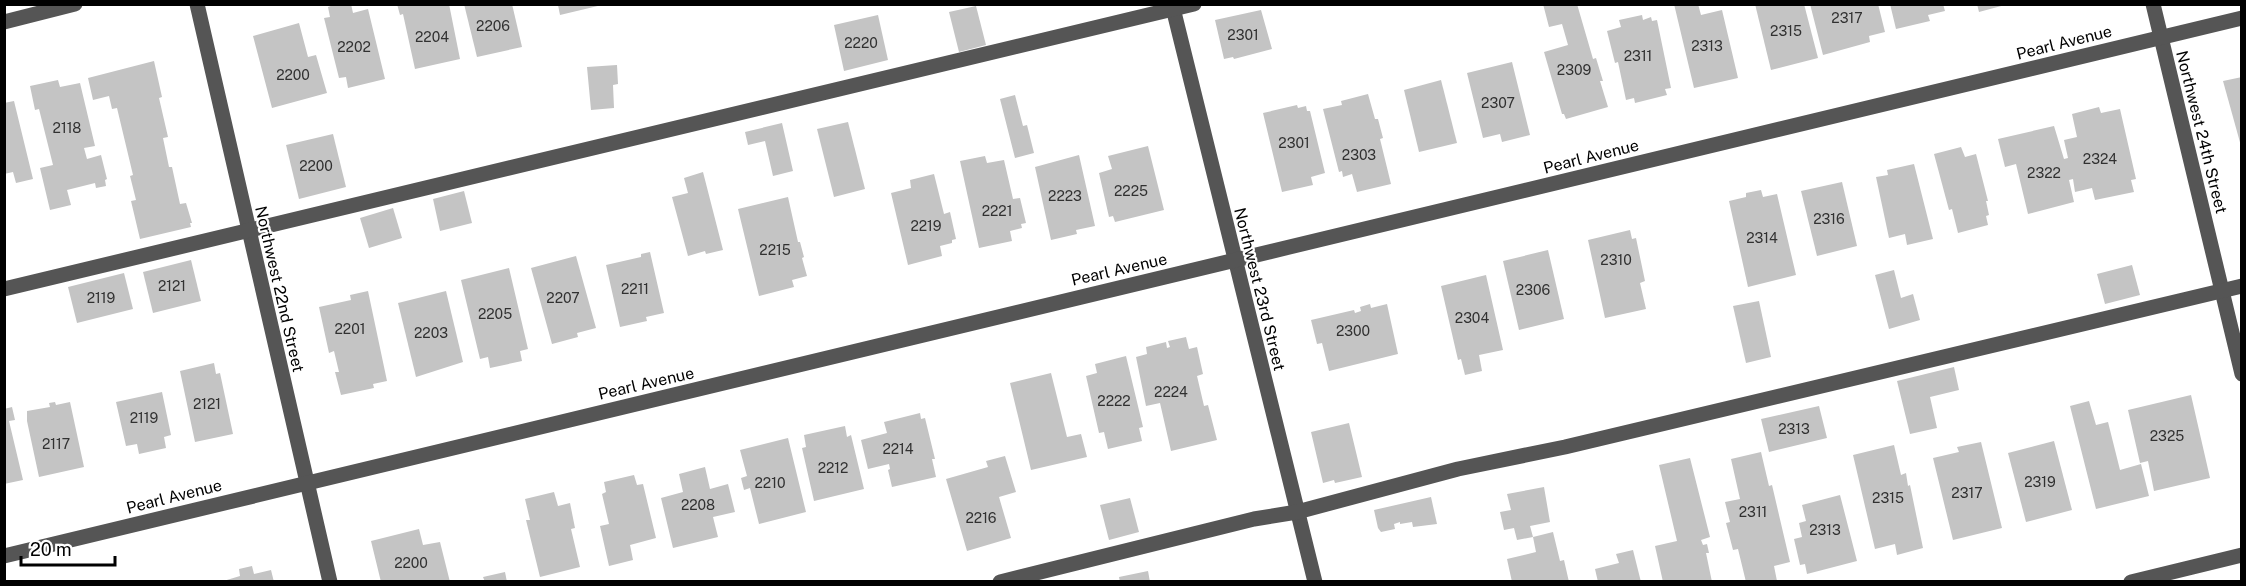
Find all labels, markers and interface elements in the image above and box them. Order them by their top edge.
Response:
house number: 2317 [1831,10,1863,26]
house number: 2206 [476,18,510,34]
street label: Pearl Avenue [2014,21,2114,64]
house number: 2315 [1770,23,1802,39]
house number: 2301 [1227,27,1259,43]
house number: 2204 [415,29,449,45]
house number: 2220 [844,35,878,51]
house number: 2313 [1691,38,1723,54]
house number: 2202 [337,39,371,55]
house number: 2311 [1624,48,1652,64]
street label: Northwest 24th Street [2172,49,2231,216]
house number: 2309 [1557,62,1591,78]
house number: 2200 [276,67,310,83]
house number: 2307 [1481,95,1515,111]
house number: 2118 [53,120,81,136]
house number: 2301 [1278,135,1310,151]
street label: Pearl Avenue [1541,135,1641,178]
house number: 2303 [1342,147,1376,163]
house number: 2324 [2083,151,2117,167]
house number: 2200 [299,158,333,174]
house number: 2322 [2027,165,2061,181]
house number: 2225 [1114,183,1148,199]
house number: 2223 [1048,188,1082,204]
house number: 2221 [982,203,1012,219]
street label: Northwest 22nd Street [251,204,308,374]
street label: Northwest 23rd Street [1230,206,1289,373]
house number: 2316 [1813,211,1845,227]
house number: 2219 [910,218,942,234]
house number: 2314 [1746,230,1778,246]
house number: 2215 [759,242,791,258]
street label: Pearl Avenue [1069,249,1169,290]
house number: 2310 [1600,252,1632,268]
house number: 2121 [158,278,186,294]
house number: 2211 [621,281,649,297]
house number: 2306 [1516,282,1550,298]
house number: 2119 [87,290,115,306]
house number: 2207 [546,290,580,306]
house number: 2205 [478,306,512,322]
house number: 2304 [1455,310,1489,326]
house number: 2201 [335,321,365,337]
house number: 2300 [1336,323,1370,339]
house number: 2203 [414,325,448,341]
street label: Pearl Avenue [596,363,696,404]
house number: 2224 [1154,384,1188,400]
house number: 2222 [1097,393,1131,409]
house number: 2121 [193,396,221,412]
house number: 2119 [130,410,158,426]
house number: 2313 [1778,421,1810,437]
house number: 2325 [2150,428,2184,444]
house number: 2117 [42,436,70,452]
house number: 2214 [882,441,914,457]
house number: 2212 [818,460,848,476]
house number: 2319 [2024,474,2056,490]
street label: Pearl Avenue [124,475,224,518]
house number: 2210 [755,475,785,491]
house number: 2317 [1951,485,1983,501]
house number: 2315 [1872,490,1904,506]
house number: 2208 [681,497,715,513]
house number: 2311 [1739,504,1767,520]
house number: 2216 [965,510,997,526]
house number: 2313 [1809,522,1841,538]
scale bar [21,529,116,567]
text: 20 m [30,539,72,560]
house number: 2200 [394,555,428,571]

